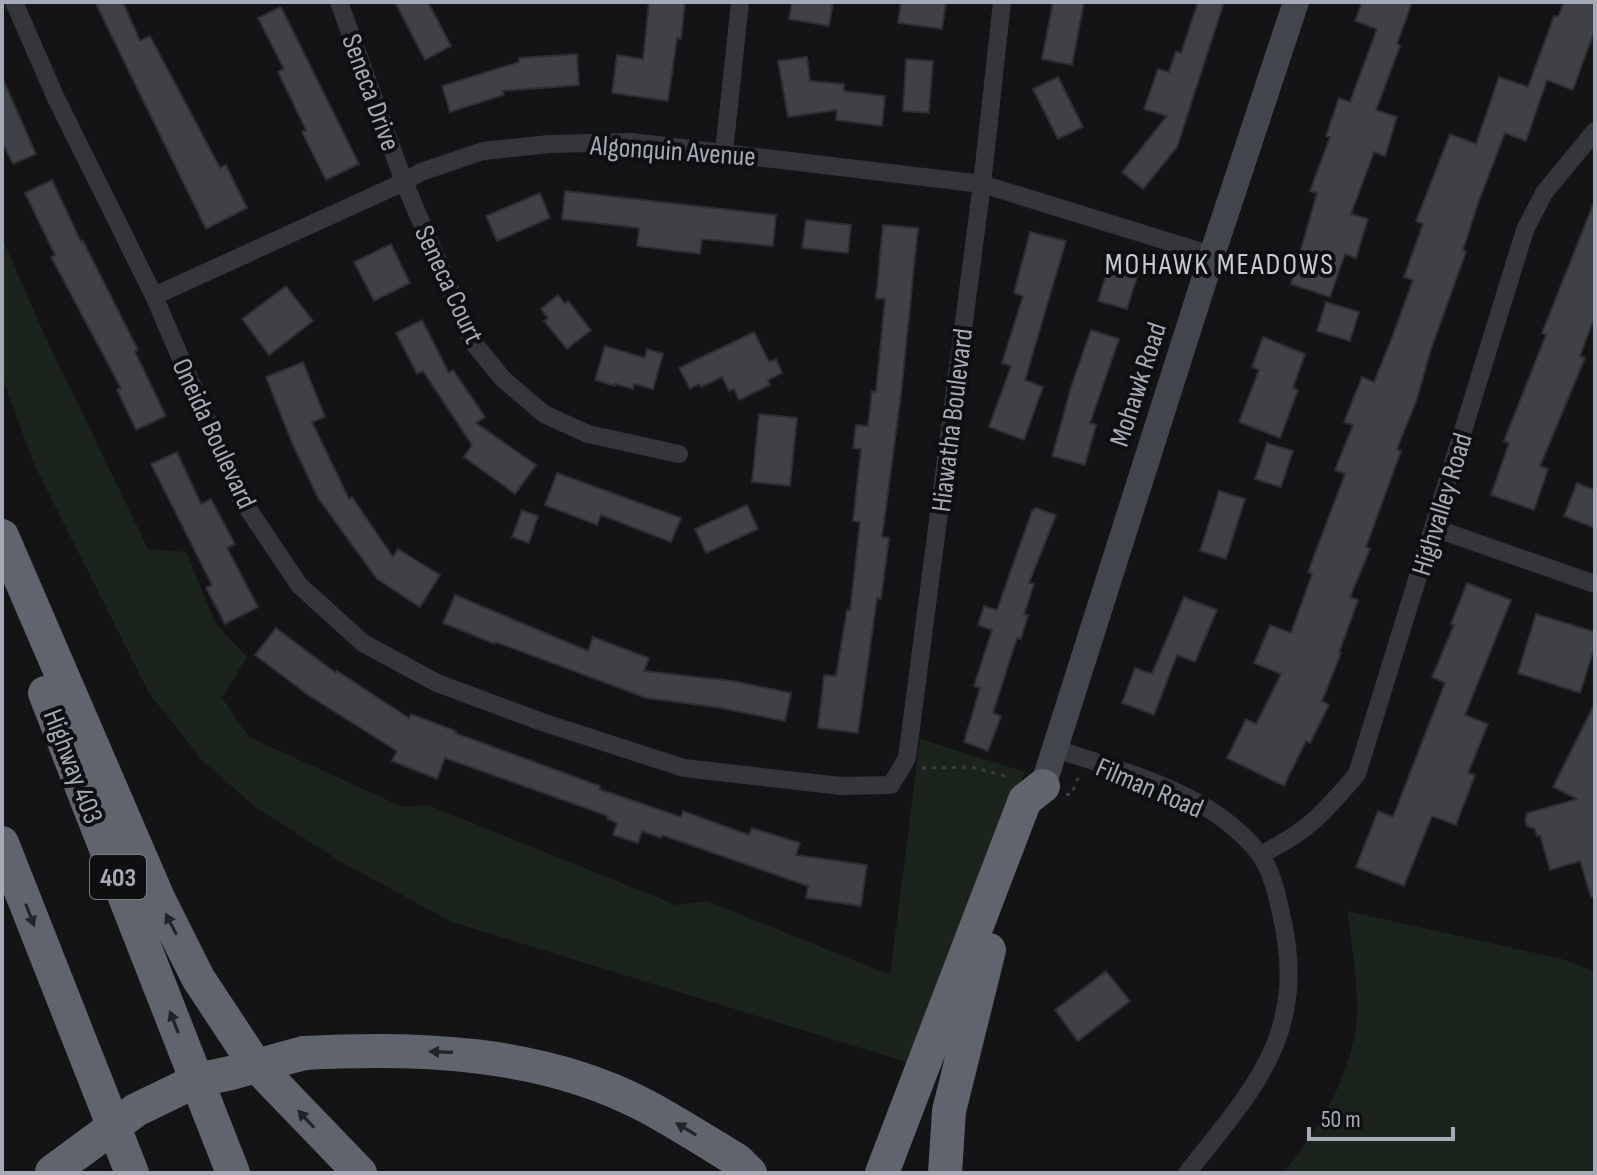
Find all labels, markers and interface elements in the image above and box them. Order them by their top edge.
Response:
street label: Seneca Drive [334,30,407,155]
street label: Algonquin Avenue [588,129,757,174]
street label: Seneca Court [407,221,490,349]
district label: MOHAWK MEADOWS [1105,247,1335,283]
street label: Mohawk Road [1103,318,1174,451]
street label: Hiawatha Boulevard [925,327,980,514]
street label: Oneida Boulevard [165,353,263,514]
street label: Highvalley Road [1405,429,1480,580]
street label: Highway 403 [36,705,109,828]
street label: Filman Road [1091,751,1208,826]
road number: 403 [90,855,146,899]
one-way arrow [24,903,37,927]
one-way arrow [164,913,178,936]
one-way arrow [167,1010,180,1034]
one-way arrow [428,1045,453,1058]
scale bar [1309,1091,1453,1141]
text: 50 m [1321,1105,1361,1134]
one-way arrow [297,1110,315,1129]
one-way arrow [675,1122,697,1136]

